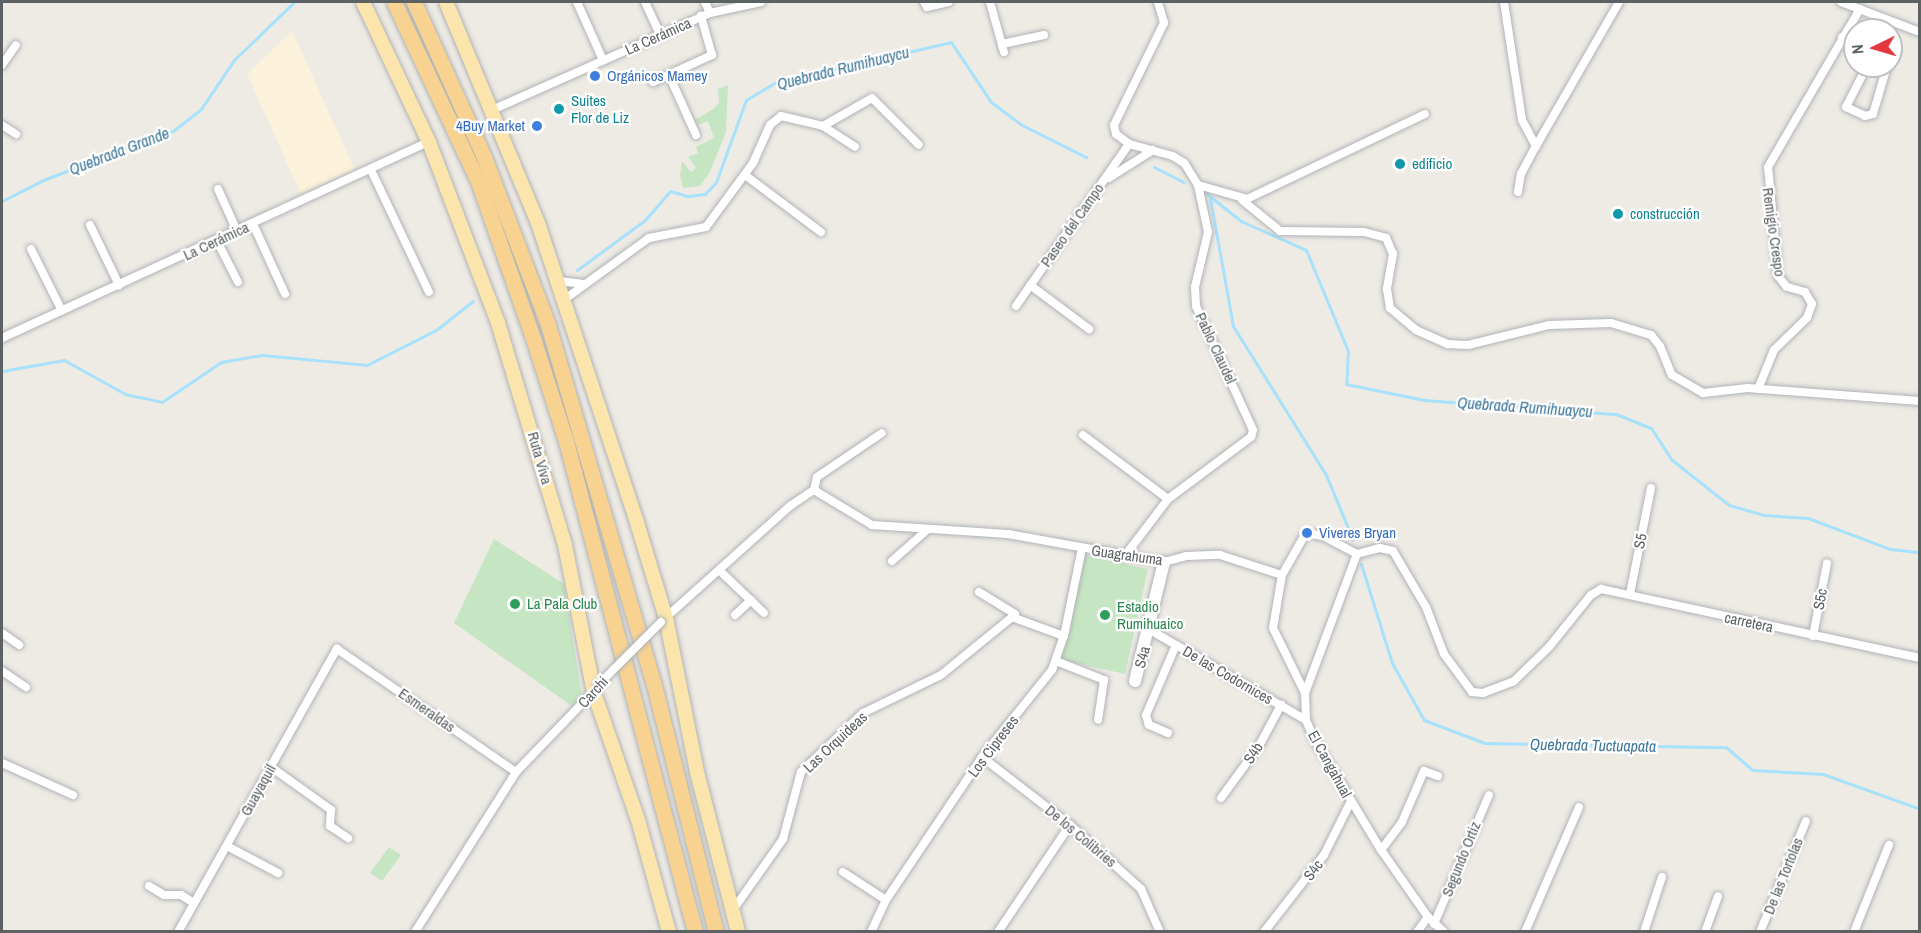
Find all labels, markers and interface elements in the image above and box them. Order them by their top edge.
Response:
street label: La Cerámica [622,13,694,59]
north arrow [1843,18,1903,78]
water label: Quebrada Rumihuaycu [775,42,911,94]
text: N [1846,44,1868,55]
place label: Orgánicos Mamey [607,67,707,85]
marker: Orgánicos Mamey [588,69,602,83]
place label: Suites Flor de Liz [571,91,629,126]
marker: Suites Flor de Liz [552,102,566,116]
place label: 4Buy Market [456,117,525,135]
marker: 4Buy Market [530,119,544,133]
water label: Quebrada Grande [66,123,172,179]
place label: edificio [1412,155,1452,173]
marker: edificio [1393,157,1407,171]
street label: Paseo del Campo [1037,180,1107,270]
street label: Remigio Crespo [1759,186,1789,278]
place label: construcción [1630,205,1700,223]
marker: construcción [1611,207,1625,221]
street label: La Cerámica [180,218,252,264]
street label: Pablo Claudel [1192,309,1240,387]
water label: Quebrada Rumihuaycu [1457,393,1593,421]
street label: Ruta Viva [524,430,556,486]
place label: Viveres Bryan [1319,524,1396,542]
marker: Viveres Bryan [1300,526,1314,540]
street label: S5 [1630,532,1650,550]
street label: Guagrahuma [1090,541,1164,569]
street label: S5c [1809,587,1831,611]
place label: La Pala Club [527,595,597,613]
marker: La Pala Club [508,597,522,611]
place label: Estadio Rumihuaico [1117,597,1183,632]
marker: Estadio Rumihuaico [1098,608,1112,622]
street label: carretera [1723,608,1775,636]
street label: De las Codornices [1180,642,1276,708]
street label: S4a [1130,644,1154,670]
street label: Carchi [574,673,612,711]
street label: Esmeraldas [395,684,459,736]
street label: Las Orquideas [799,708,871,776]
street label: Los Cipreses [964,712,1022,780]
street label: El Cangahual [1304,727,1356,801]
water label: Quebrada Tuctuapata [1530,734,1656,756]
street label: S4b [1239,739,1267,767]
street label: Guayaquil [237,761,279,819]
street label: De los Colibries [1042,801,1120,871]
street label: Segundo Ortiz [1438,819,1484,899]
street label: De las Tortolas [1759,835,1807,917]
street label: S4c [1299,856,1327,884]

